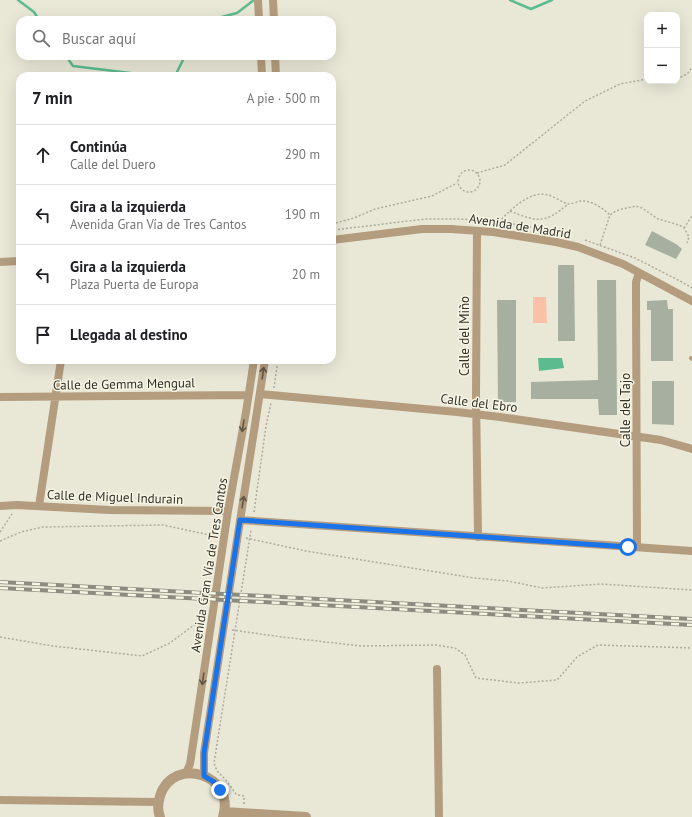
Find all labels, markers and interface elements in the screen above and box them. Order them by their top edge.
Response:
map controls [644,12,680,84]
button: + [644,12,680,48]
search box [16,16,336,60]
icon: search [30,27,52,49]
text: Buscar aquí [62,29,136,48]
button: − [644,48,680,84]
text: 7 min [32,87,73,109]
text: A pie · 500 m [247,90,320,107]
text: Continúa [70,137,127,156]
icon: ahead [32,144,54,166]
text: 290 m [285,146,320,163]
text: Calle del Duero [70,156,156,173]
text: Gira a la izquierda [70,197,186,216]
icon: left [32,204,54,226]
text: 190 m [285,206,320,223]
street label: Avenida de Madrid [468,210,572,242]
text: Avenida Gran Vía de Tres Cantos [70,216,247,233]
text: Gira a la izquierda [70,257,186,276]
icon: left [32,264,54,286]
text: 20 m [292,266,320,283]
text: Plaza Puerta de Europa [70,276,199,293]
street label: Calle del Miño [456,296,473,376]
icon: arrive [32,324,54,346]
text: Llegada al destino [70,325,188,344]
one-way arrow [259,367,267,380]
street label: Calle del Tajo [617,373,634,447]
street label: Calle de Gemma Mengual [53,374,195,394]
street label: Calle del Ebro [439,390,519,416]
one-way arrow [239,419,247,432]
street label: Avenida Gran Vía de Tres Cantos [187,476,231,654]
street label: Calle de Miguel Indurain [47,486,183,508]
one-way arrow [239,496,247,509]
route start [619,538,637,556]
one-way arrow [199,672,207,685]
route end [211,781,229,799]

